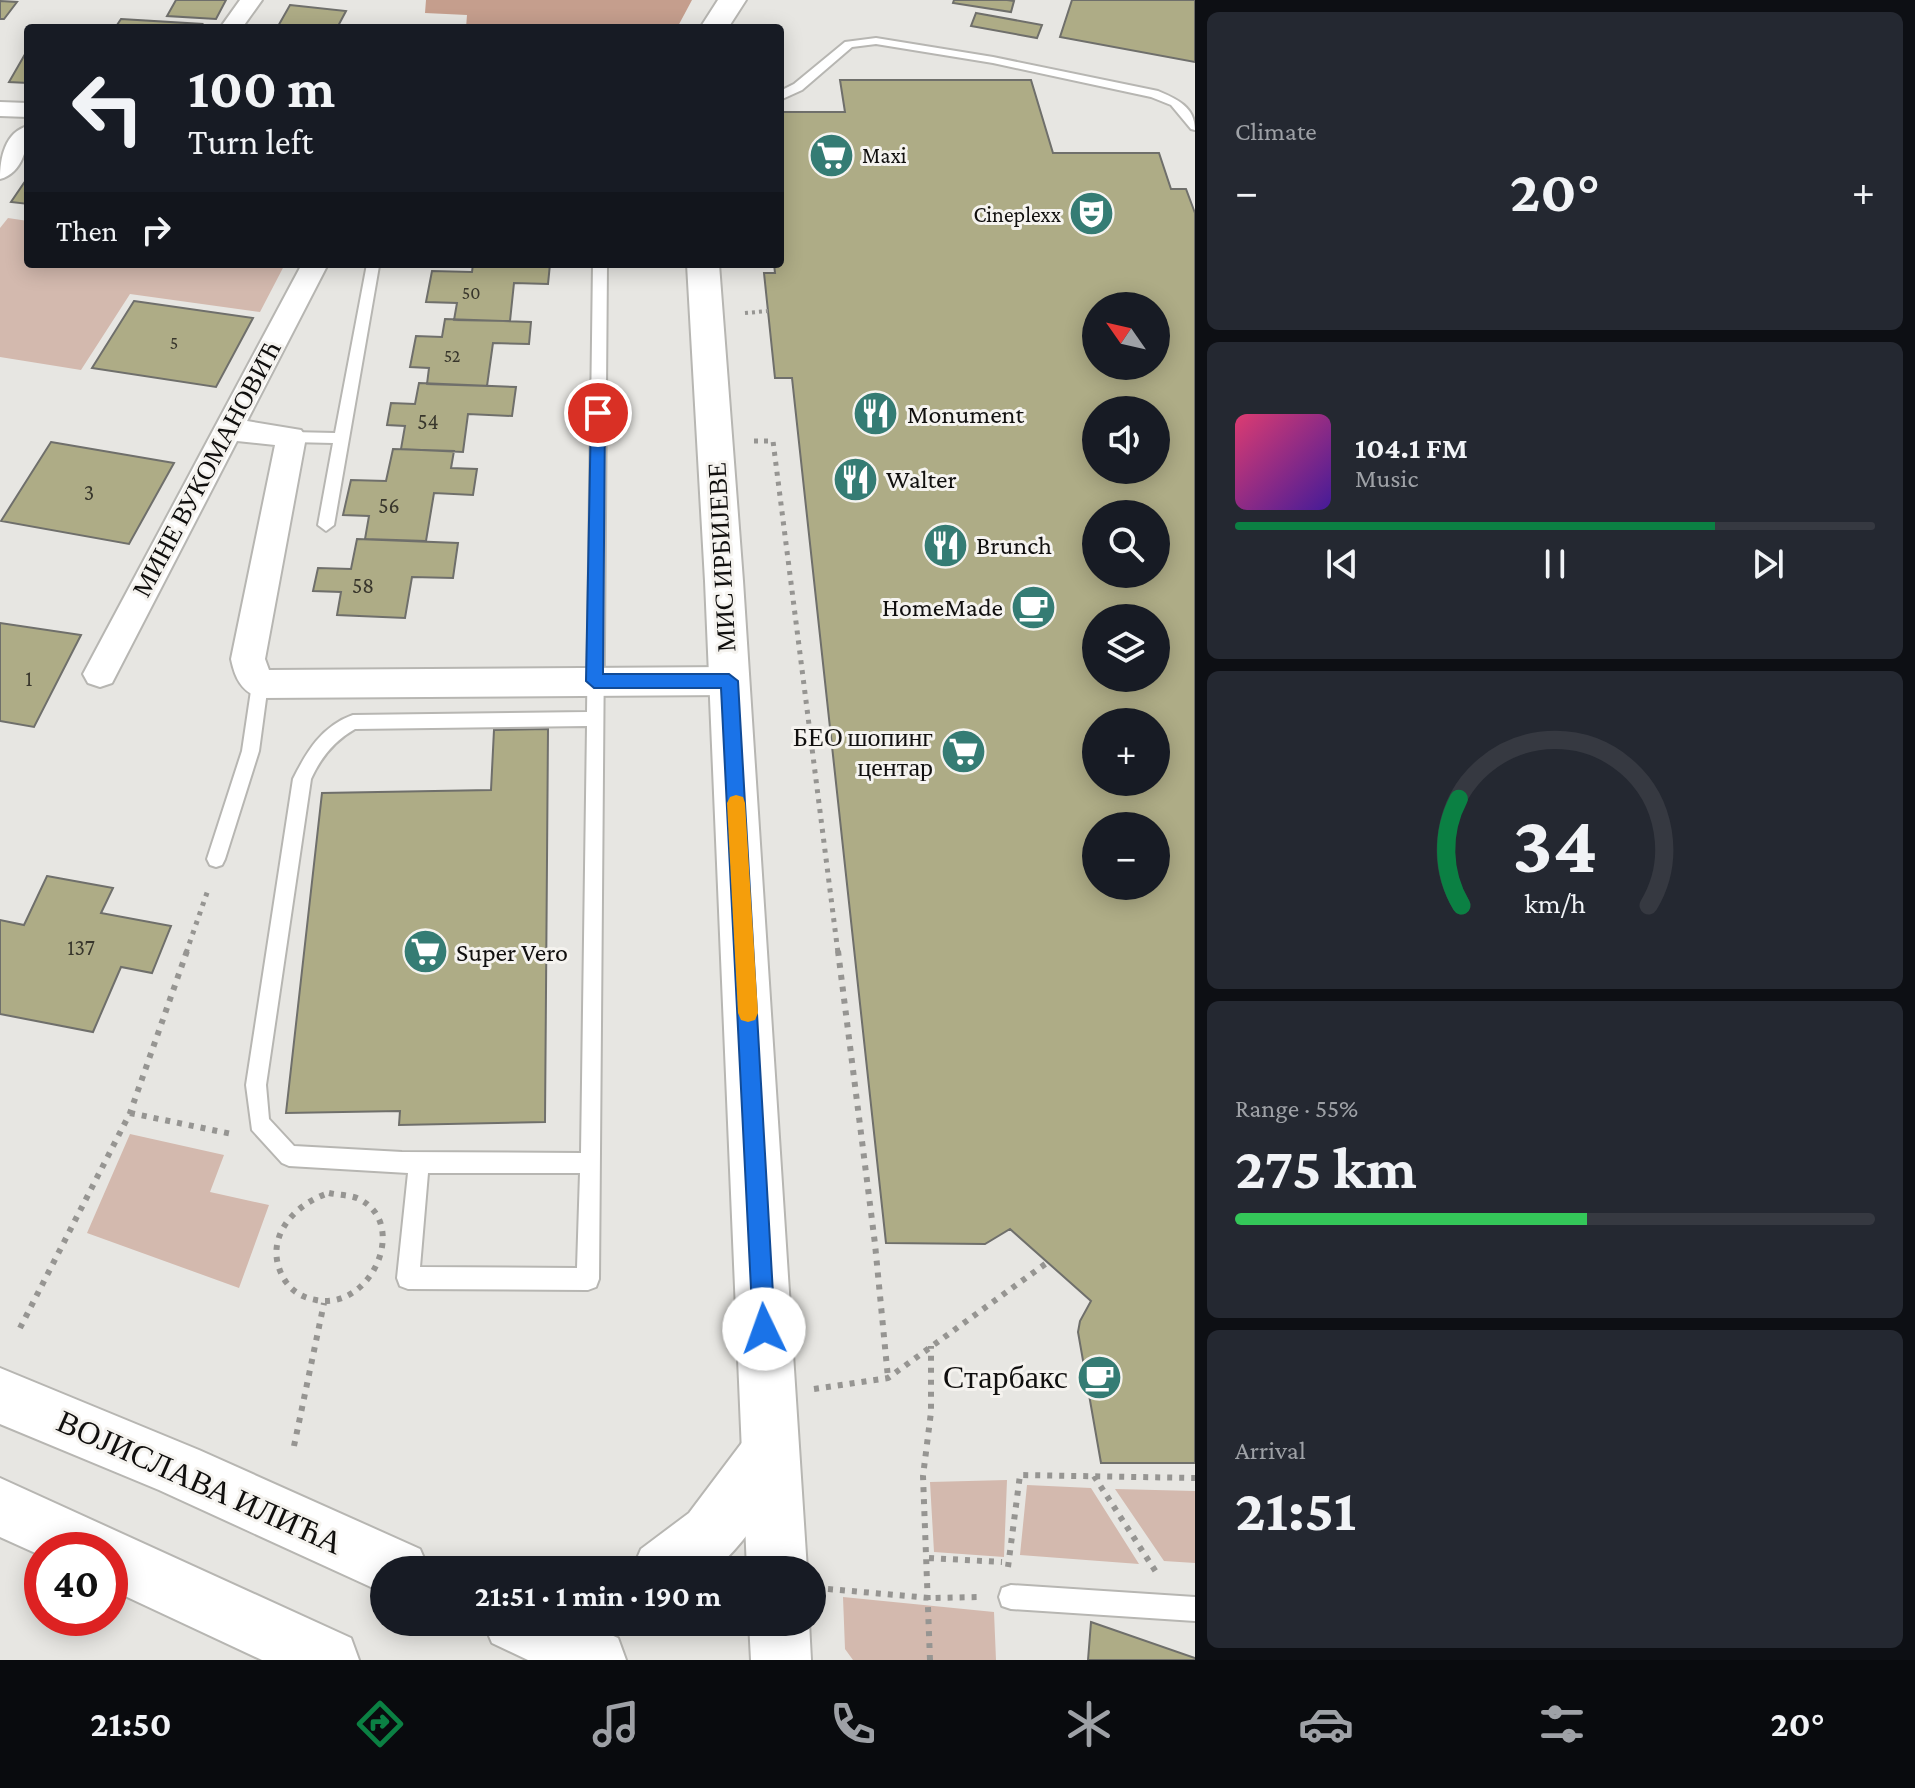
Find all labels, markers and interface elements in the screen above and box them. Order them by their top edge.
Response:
icon: left [56,56,160,160]
text: 100 m [188,57,335,119]
text: Climate [1235,117,1317,146]
text: Turn left [188,122,313,162]
supermarket icon: Maxi [807,131,855,179]
place label: Maxi [862,143,907,168]
text: 20° [1510,157,1600,224]
text: − [1235,167,1258,215]
text: + [1852,167,1875,215]
theatre icon: Cineplexx [1068,190,1116,238]
place label: Cineplexx [973,202,1061,227]
icon: right [134,208,178,252]
text: Then [56,214,118,247]
house number: 50 [462,283,480,303]
north arrow [1082,292,1170,380]
map controls [1082,292,1170,900]
house number: 5 [170,333,178,353]
street label: МИНЕ ВУКОМАНОВИЋ [127,336,287,602]
house number: 52 [444,346,460,366]
pin [564,379,632,447]
restaurant icon: Monument [852,390,900,438]
icon: arrive [576,391,620,435]
button: sound [1082,396,1170,484]
place label: Monument [907,400,1025,429]
house number: 54 [417,409,439,434]
text: 104.1 FM [1355,431,1468,464]
restaurant icon: Walter [831,455,879,503]
street label: МИС ИРБИЈЕВЕ [703,461,741,653]
text: Music [1355,464,1418,493]
place label: Walter [886,465,957,494]
house number: 3 [84,480,94,505]
house number: 56 [378,493,400,518]
button: search [1082,500,1170,588]
restaurant icon: Brunch [921,521,969,569]
place label: Brunch [976,531,1052,560]
icon: previous [1320,542,1364,586]
icon: pause [1533,542,1577,586]
icon: next [1746,542,1790,586]
house number: 58 [352,573,374,598]
cafe icon: HomeMade [1010,583,1058,631]
place label: HomeMade [882,593,1003,622]
button: layers [1082,604,1170,692]
house number: 1 [25,666,33,691]
button: + [1082,708,1170,796]
place label: БЕО шопинг центар [793,723,933,782]
supermarket icon: БЕО шопинг центар [940,728,988,776]
text: 34 [1512,797,1598,890]
button: − [1082,812,1170,900]
text: km/h [1524,887,1586,919]
supermarket icon: Super Vero [401,928,449,976]
house number: 137 [67,935,95,960]
place label: Super Vero [456,938,568,967]
text: Range · 55% [1235,1094,1358,1123]
text: 275 km [1235,1134,1417,1201]
position arrow [722,1287,806,1371]
cafe icon: Старбакс [1075,1353,1123,1401]
place label: Старбакс [943,1359,1068,1395]
street label: ВОЈИСЛАВА ИЛИЋА [52,1403,348,1561]
text: Arrival [1235,1436,1306,1465]
text: 21:51 [1235,1476,1356,1543]
speed limit sign: 40 [24,1532,128,1636]
text: 21:51 · 1 min · 190 m [475,1579,721,1612]
icon: directions [352,1696,408,1752]
icon: music [588,1696,644,1752]
icon: phone [825,1696,881,1752]
icon: climate [1061,1696,1117,1752]
icon: car [1298,1696,1354,1752]
icon: filters [1534,1696,1590,1752]
text: 21:50 [90,1704,172,1744]
text: 20° [1771,1704,1825,1744]

